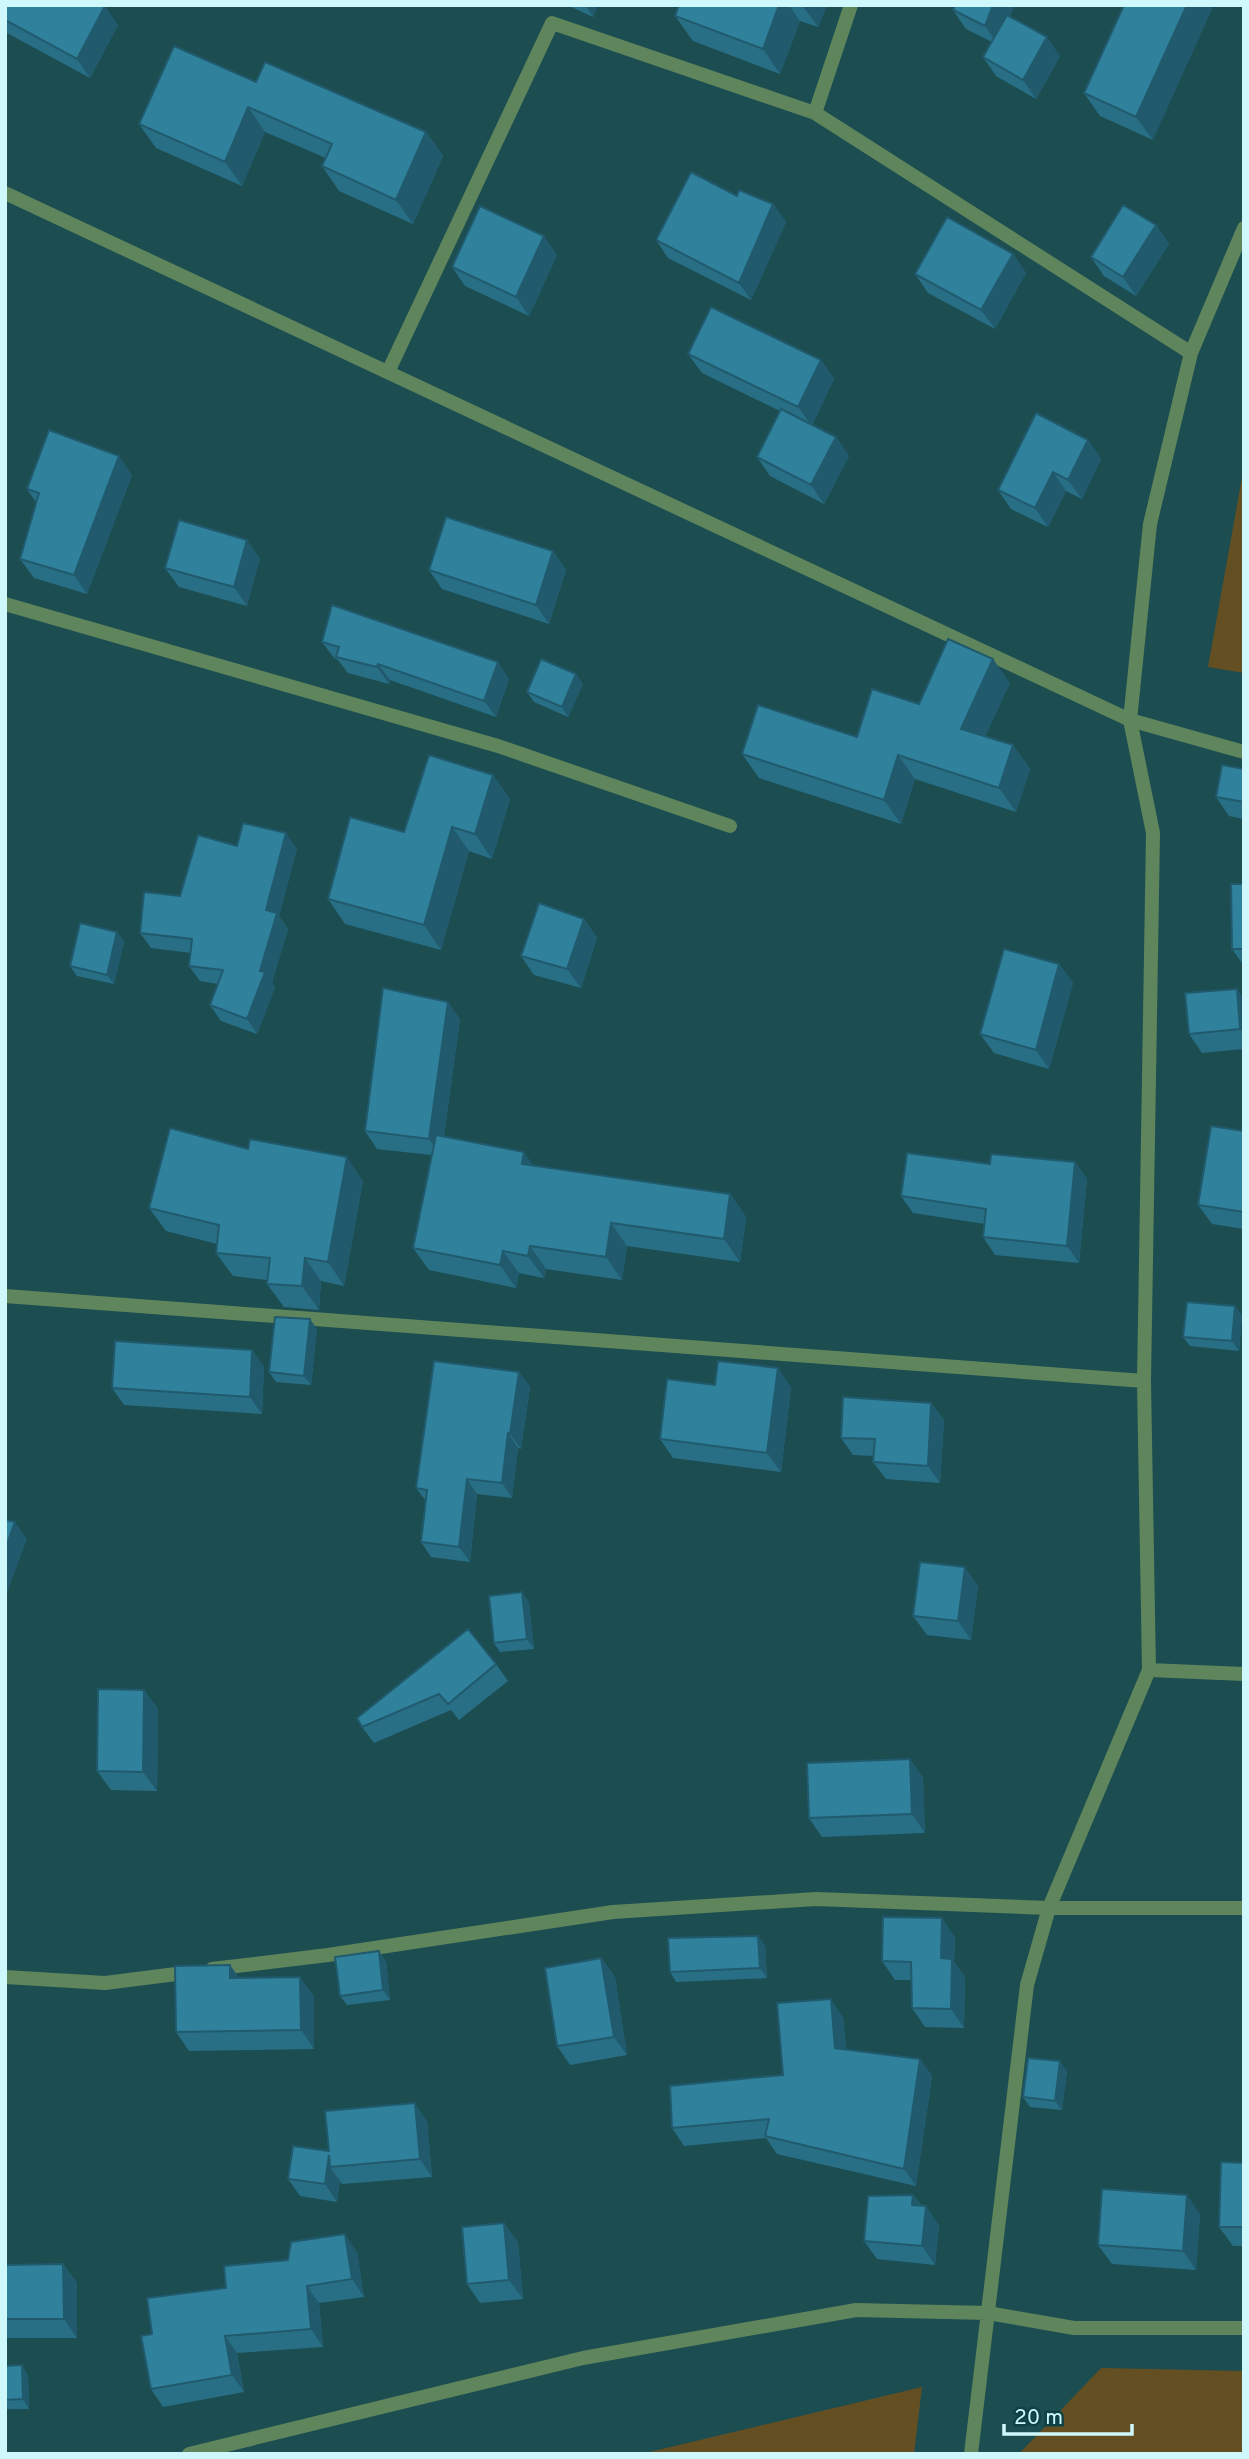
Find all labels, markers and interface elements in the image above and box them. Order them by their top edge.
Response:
scale bar [1004,2392,1132,2436]
text: 20 m [1014,2405,1063,2432]

